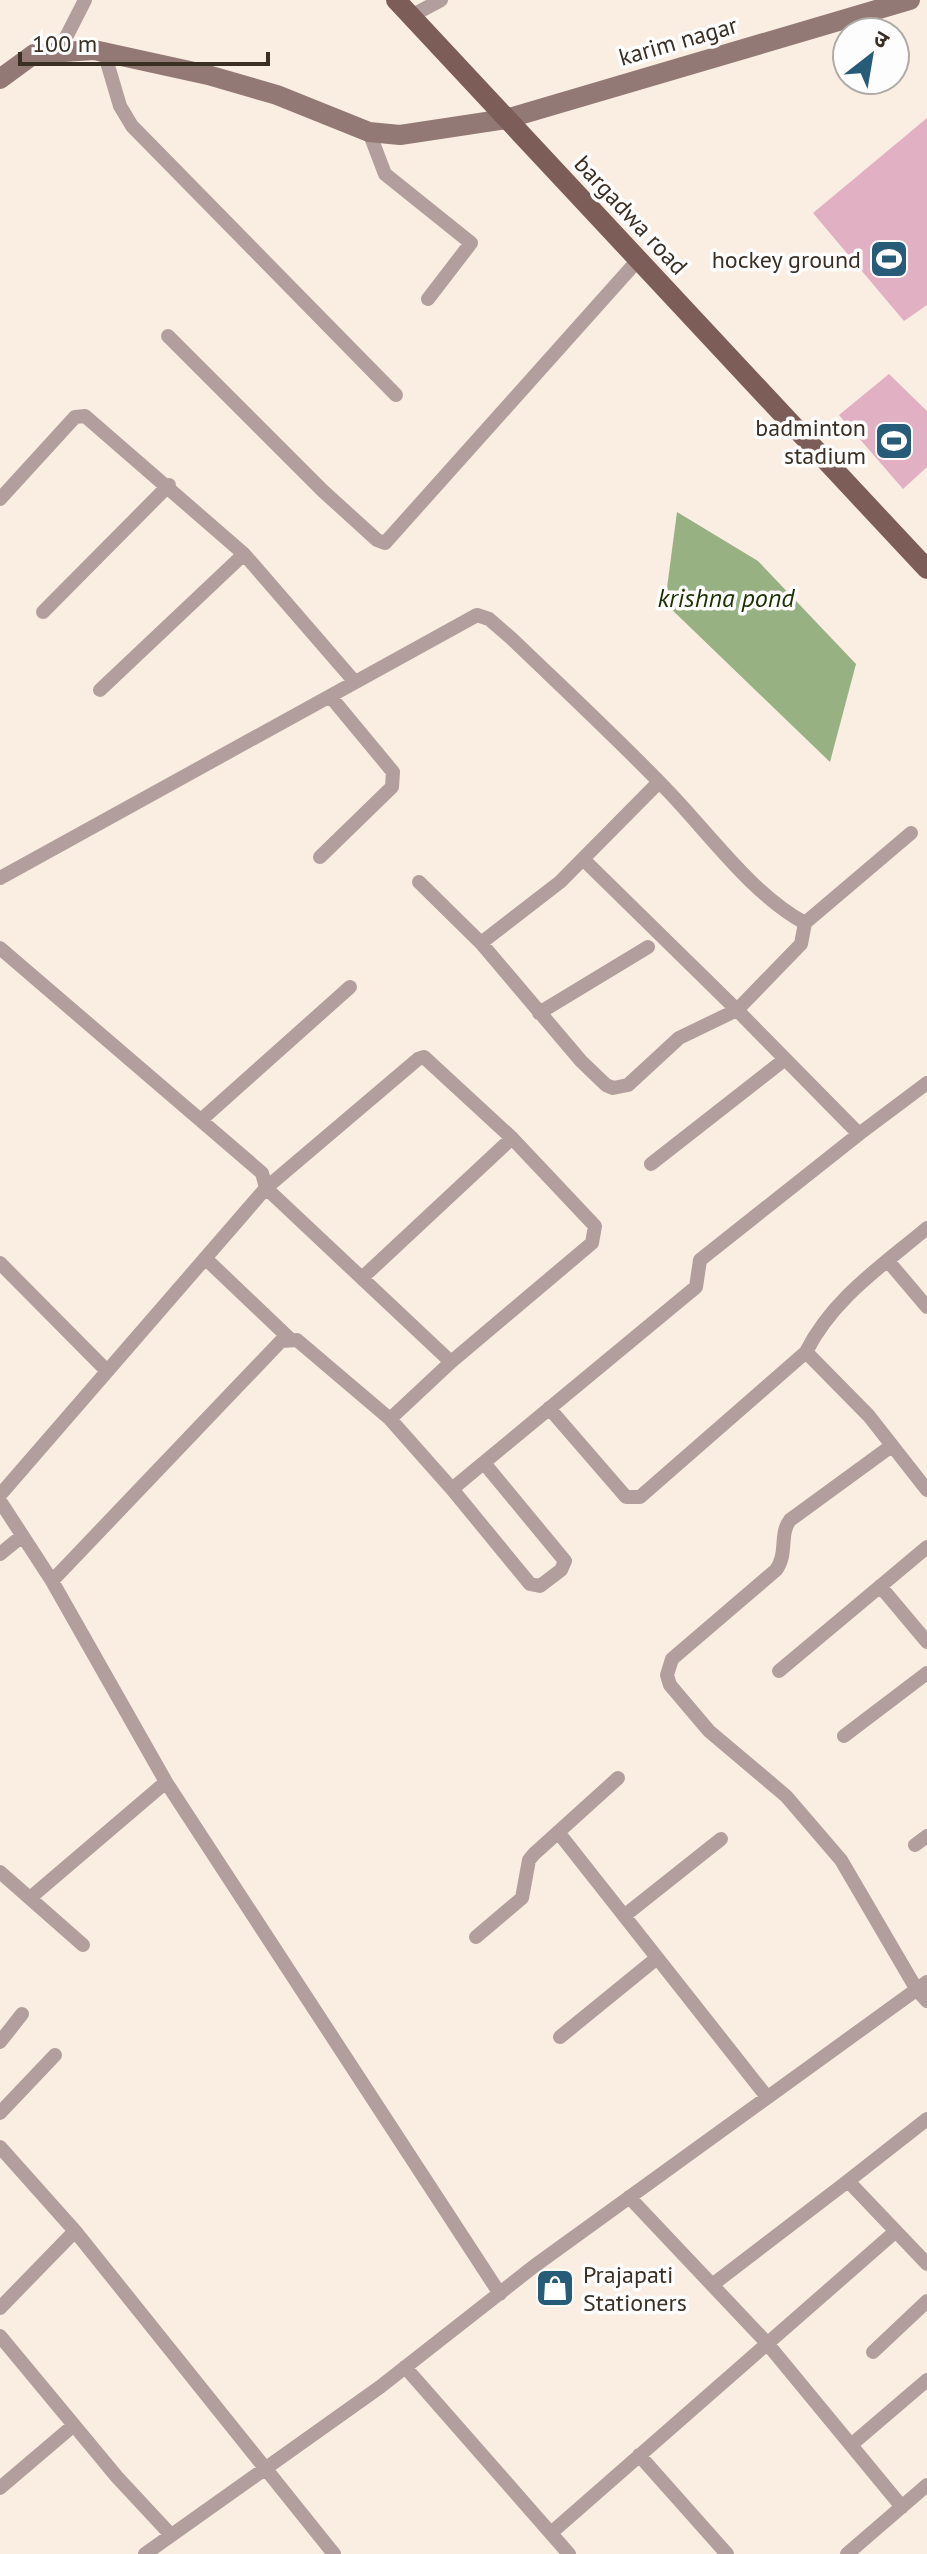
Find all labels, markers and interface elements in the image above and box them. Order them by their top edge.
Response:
street label: karim nagar [615,9,741,73]
scale bar [20,16,268,66]
north arrow [831,16,911,96]
text: उ [869,24,895,55]
text: 100 m [32,28,97,59]
street label: bargadwa road [568,149,694,281]
sports icon: hockey ground [868,238,910,280]
place label: hockey ground [712,244,861,275]
place label: badminton stadium [755,412,866,471]
sports icon: badminton stadium [873,420,915,462]
water label: krishna pond [657,581,795,614]
place label: Prajapati Stationers [583,2259,687,2318]
shop icon: Prajapati Stationers [534,2267,576,2309]

